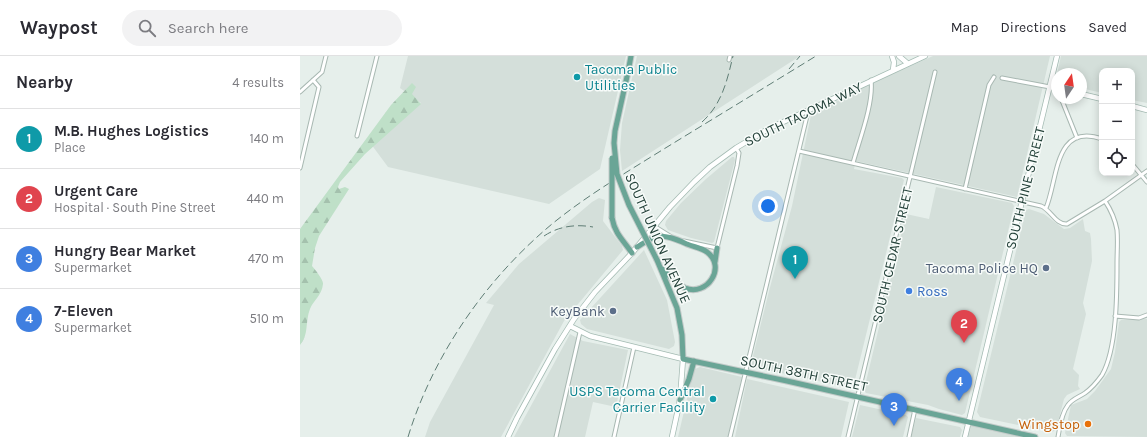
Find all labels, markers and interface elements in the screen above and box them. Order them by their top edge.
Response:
search box [122,10,402,46]
text: Waypost [20,17,98,39]
icon: search [136,17,158,39]
text: Search here [168,19,248,37]
text: Map [951,19,979,36]
text: Directions [1001,19,1066,36]
text: Saved [1088,19,1127,36]
place label: Tacoma Public Utilities [585,61,677,94]
north arrow [1051,68,1087,104]
map controls [1099,68,1135,176]
button: + [1099,68,1135,104]
text: Nearby [16,72,73,92]
marker: Tacoma Public Utilities [572,72,582,82]
text: 4 results [232,75,284,90]
street label: SOUTH TACOMA WAY [741,78,865,150]
button: − [1099,104,1135,140]
text: M.B. Hughes Logistics [54,122,209,140]
street label: SOUTH PINE STREET [1002,125,1049,251]
text: 1 [27,131,31,146]
text: 140 m [249,131,284,146]
text: Place [54,140,85,155]
button: locate [1099,140,1135,176]
street label: SOUTH UNION AVENUE [621,170,694,306]
text: Urgent Care [54,182,138,200]
street label: SOUTH CEDAR STREET [869,186,916,325]
text: 2 [25,191,33,206]
text: 440 m [247,191,284,206]
your location [758,196,778,216]
text: Hospital · South Pine Street [54,200,215,215]
text: Hungry Bear Market [54,242,196,260]
pin: 1 [782,246,808,279]
text: 3 [25,251,33,266]
text: 470 m [248,251,284,266]
text: Supermarket [54,260,132,275]
place label: Tacoma Police HQ [926,260,1038,277]
marker: Tacoma Police HQ [1041,263,1051,273]
place label: Ross [917,283,948,300]
marker: Ross [904,286,914,296]
text: 7-Eleven [54,302,113,320]
place label: KeyBank [550,303,605,320]
marker: KeyBank [608,306,618,316]
pin: 2 [951,310,977,343]
text: 4 [25,311,33,326]
text: 510 m [249,311,284,326]
text: Supermarket [54,320,132,335]
street label: SOUTH 38TH STREET [739,352,869,395]
pin: 4 [946,368,972,401]
place label: USPS Tacoma Central Carrier Facility [569,383,705,416]
pin: 3 [881,393,907,426]
marker: USPS Tacoma Central Carrier Facility [708,394,718,404]
place label: Wingstop [1019,416,1080,433]
marker: Wingstop [1083,419,1093,429]

